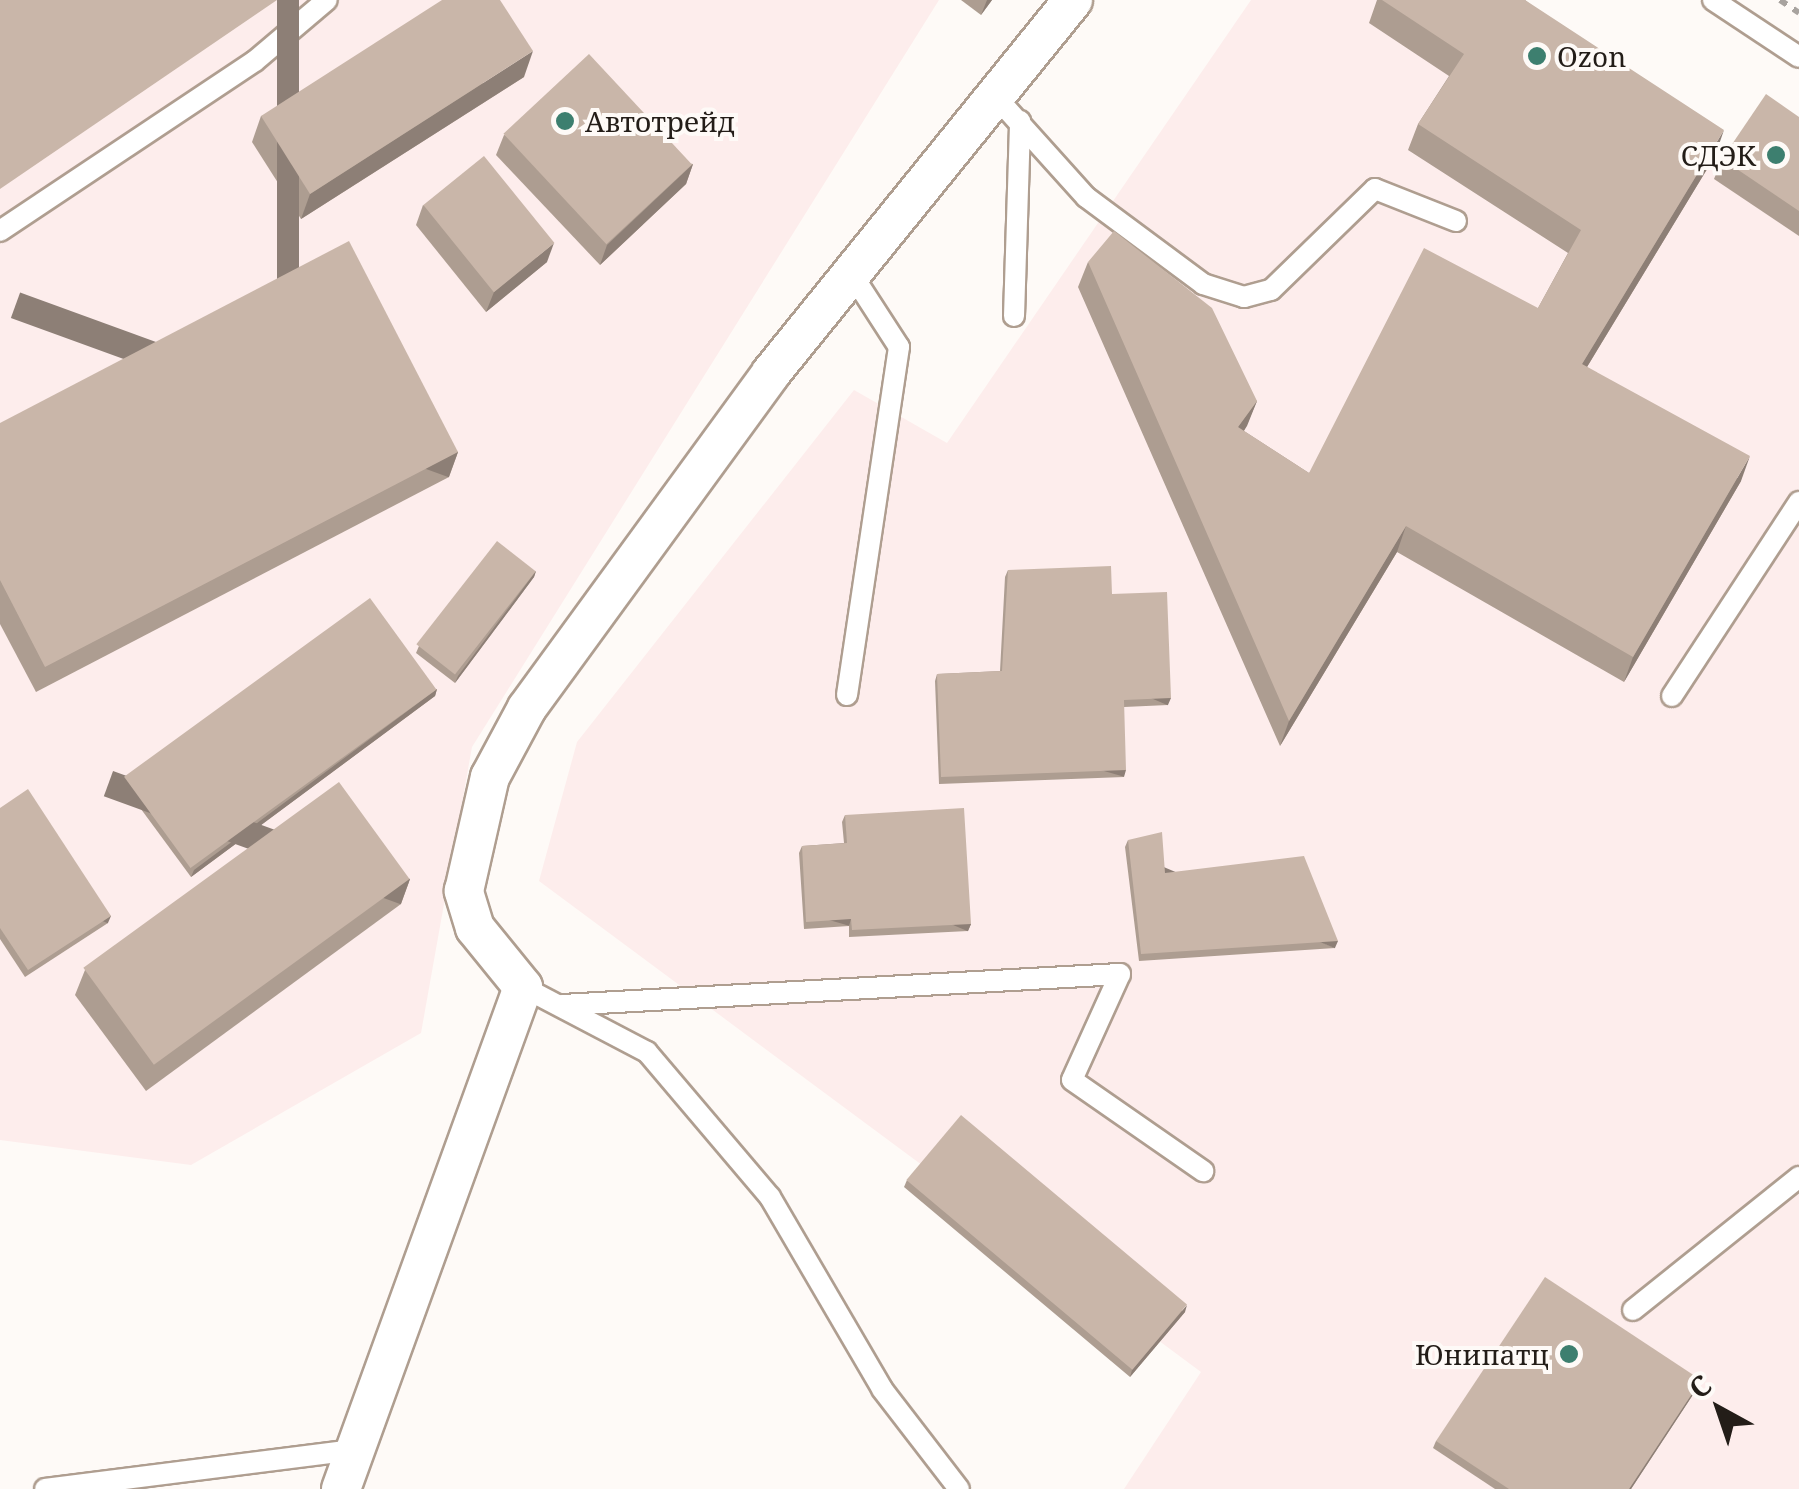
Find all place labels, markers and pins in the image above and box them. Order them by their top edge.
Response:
place label: Ozon [1557,39,1626,73]
marker: Ozon [1526,45,1548,67]
place label: Автотрейд [585,104,735,138]
marker: Автотрейд [554,110,576,132]
place label: СДЭК [1681,138,1756,172]
marker: СДЭК [1765,144,1787,166]
place label: Юнипатц [1415,1337,1549,1371]
marker: Юнипатц [1558,1343,1580,1365]

